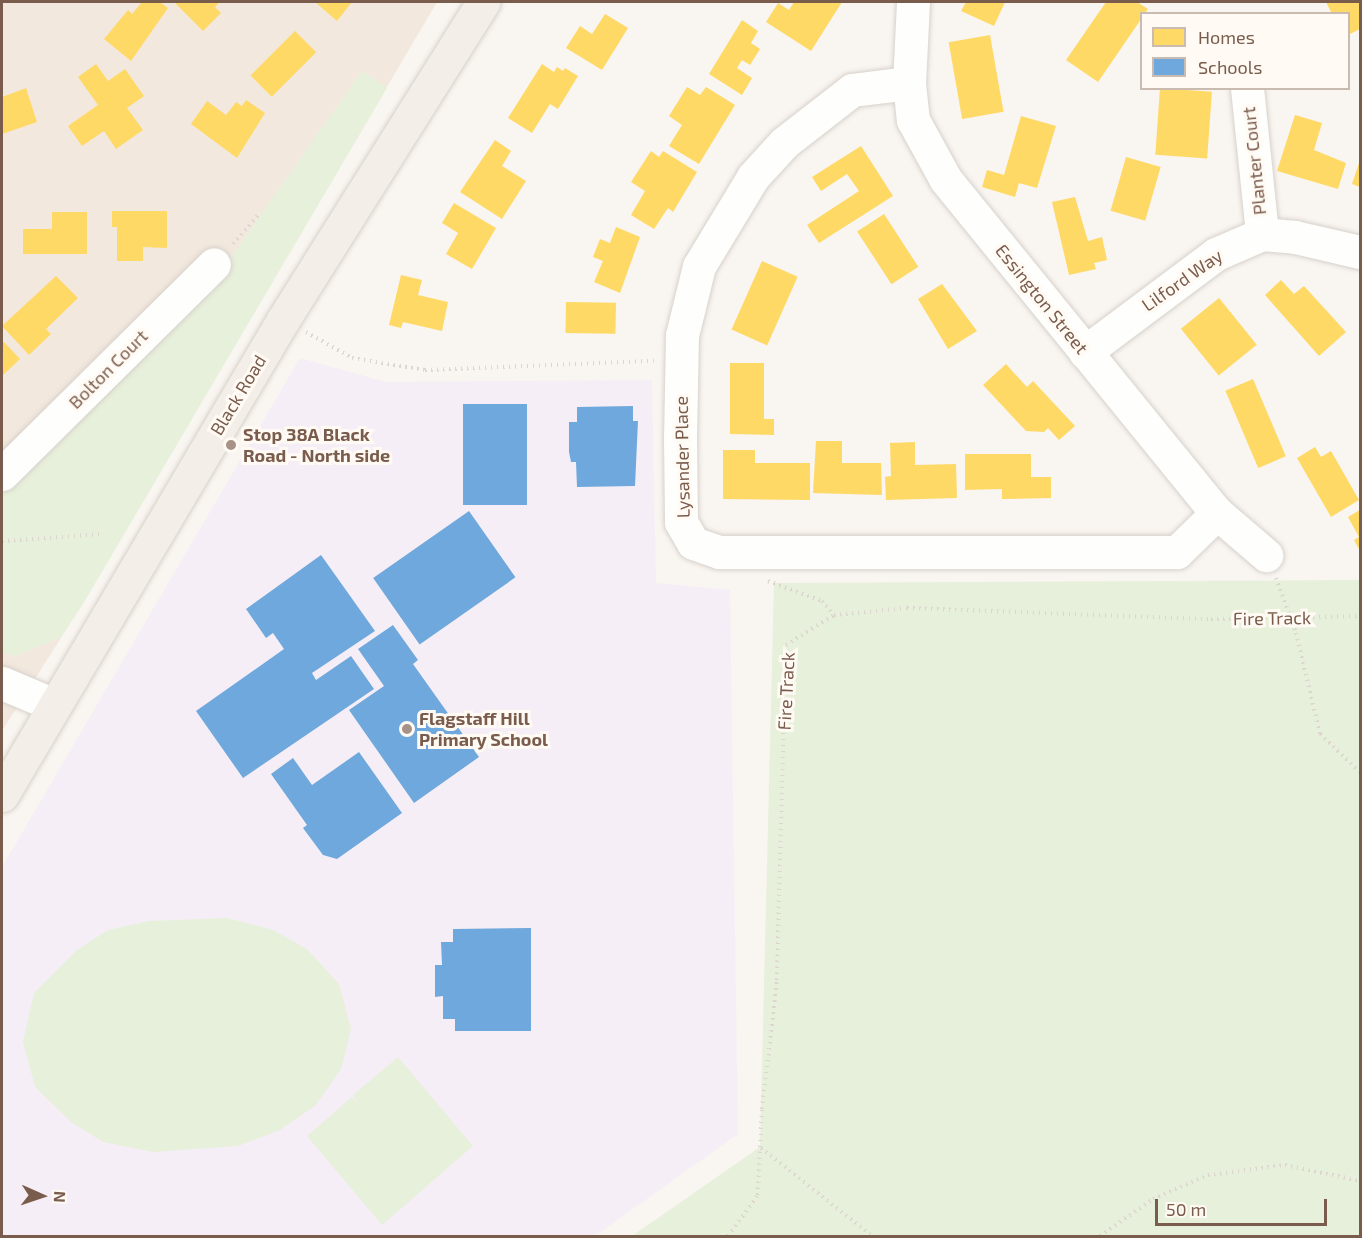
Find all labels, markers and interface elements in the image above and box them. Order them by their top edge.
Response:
legend [1140,12,1350,90]
text: Homes [1198,26,1255,48]
text: Schools [1198,56,1262,78]
street label: Planter Court [1238,106,1270,216]
street label: Essington Street [991,240,1093,358]
street label: Lilford Way [1137,244,1227,316]
street label: Bolton Court [64,325,152,413]
street label: Black Road [206,351,270,439]
street label: Lysander Place [670,396,694,518]
place label: Stop 38A Black Road - North side [243,424,390,466]
marker: Stop 38A Black Road - North side [224,438,238,452]
street label: Fire Track [1232,607,1312,629]
street label: Fire Track [773,651,799,731]
place label: Flagstaff Hill Primary School [419,708,548,750]
marker: Flagstaff Hill Primary School [400,722,414,736]
north arrow [12,1166,72,1226]
scale bar [1158,1187,1330,1225]
text: N [51,1191,70,1203]
text: 50 m [1166,1198,1206,1220]

